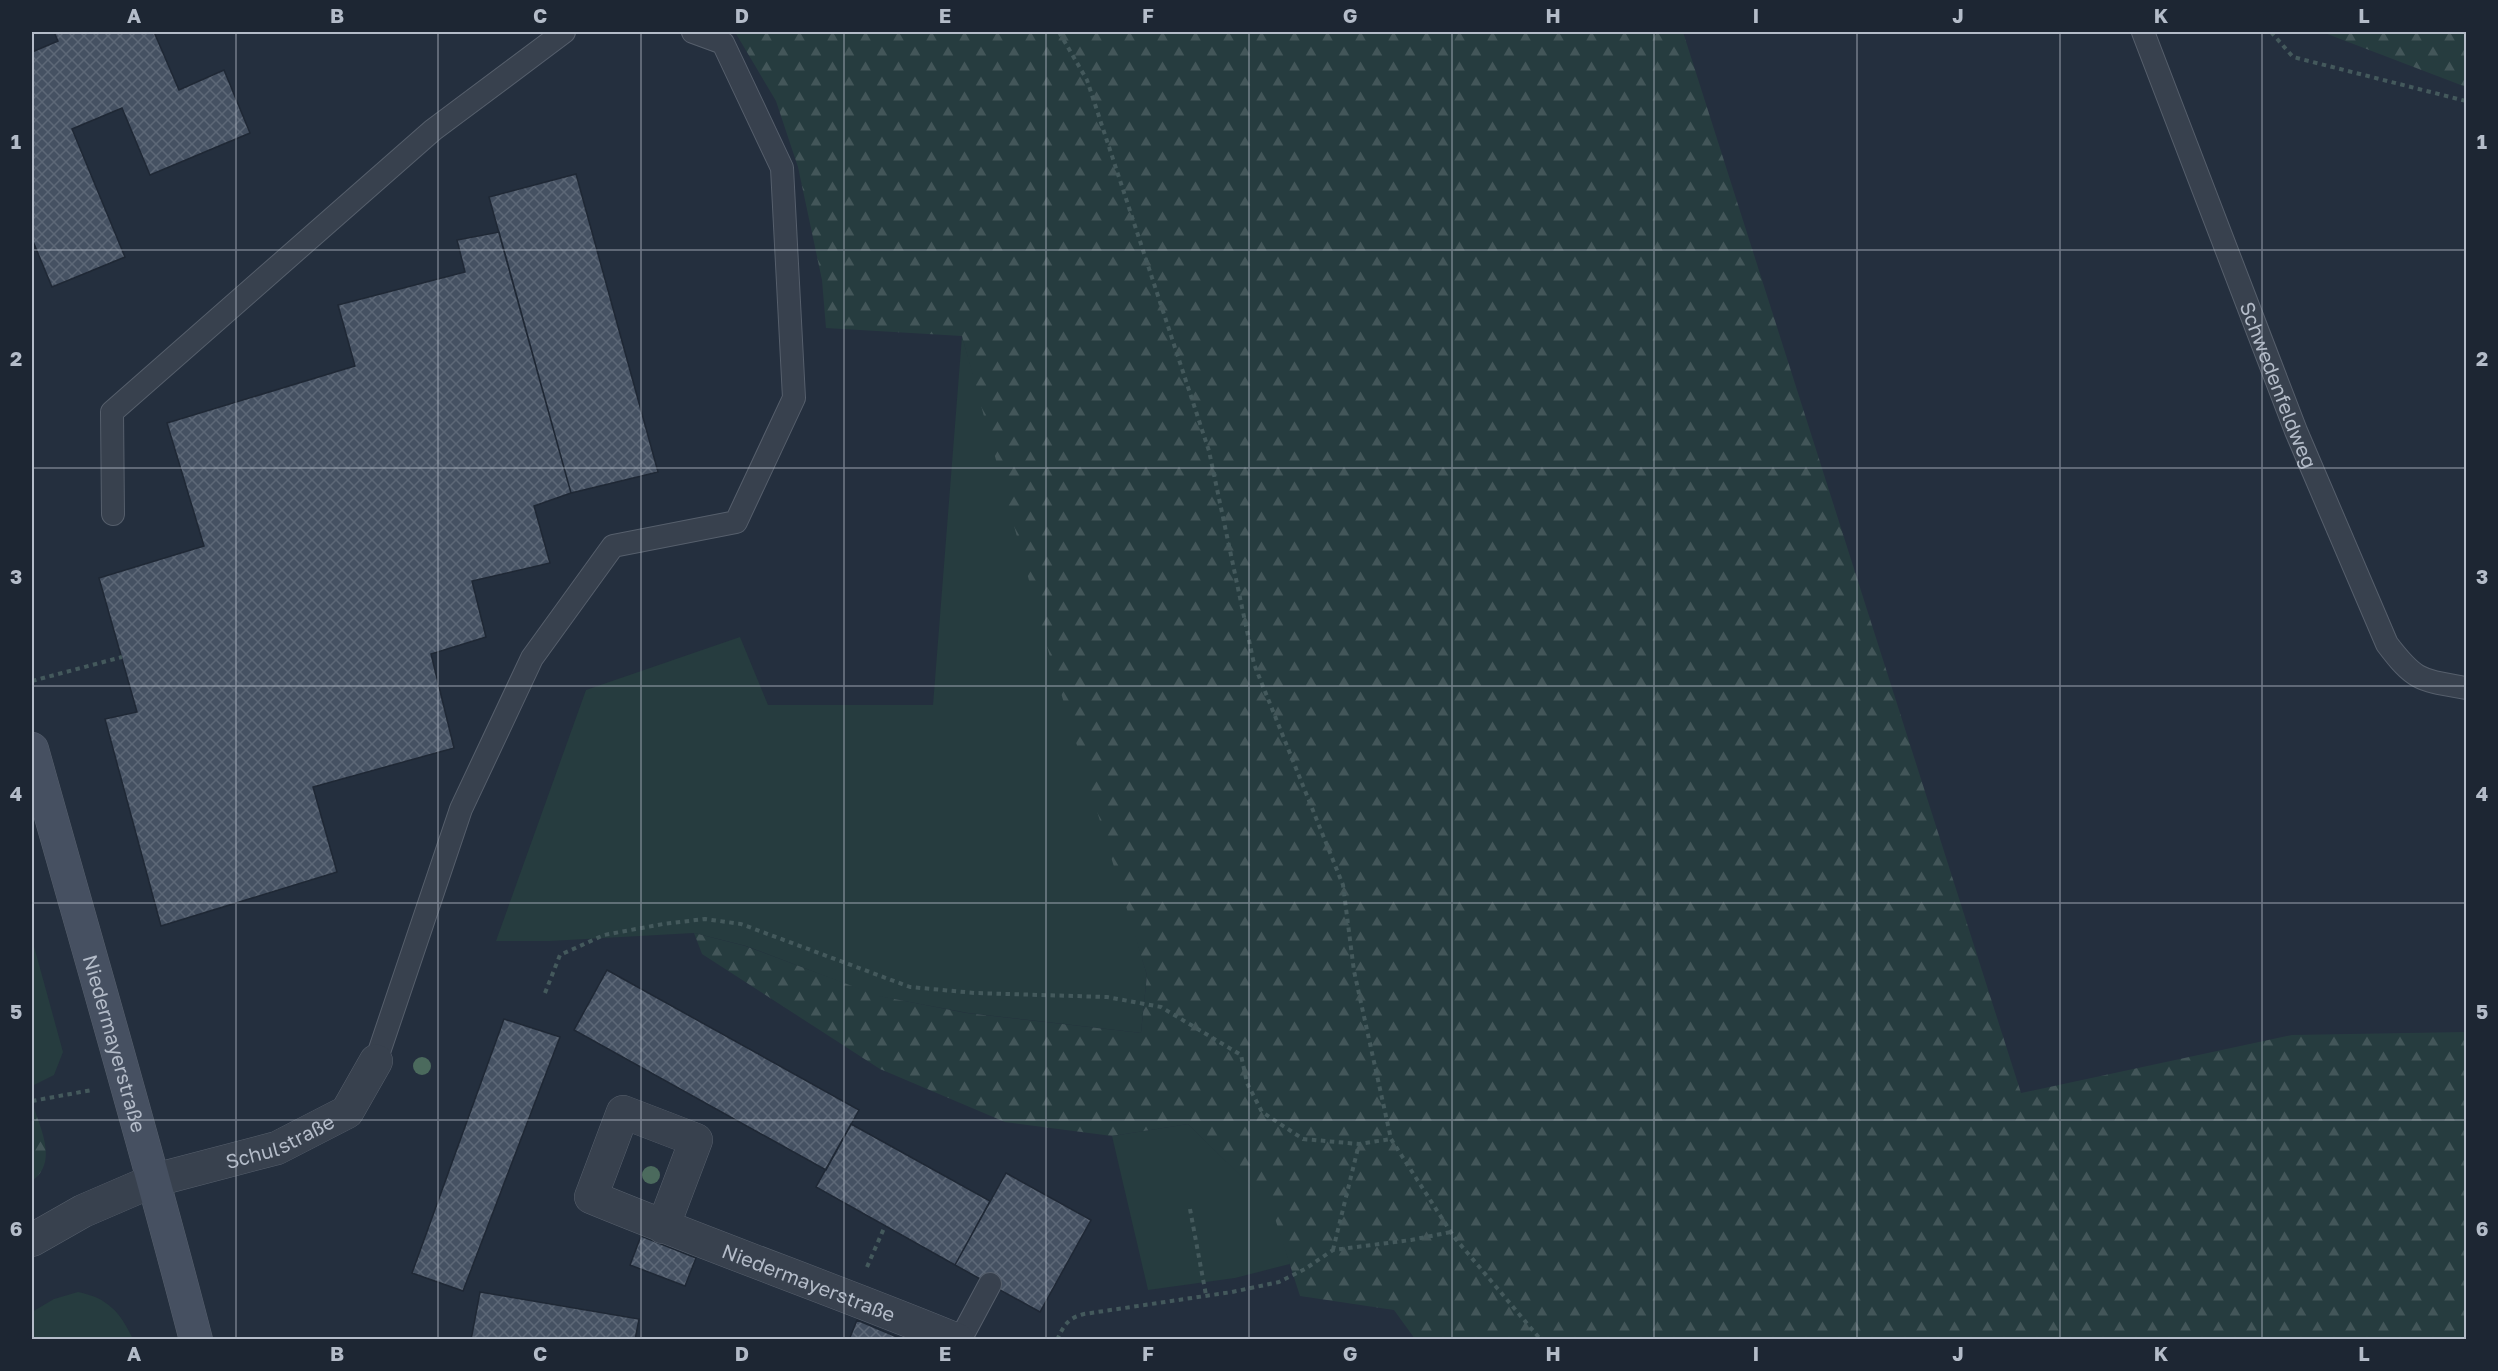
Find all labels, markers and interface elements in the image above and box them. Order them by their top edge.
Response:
text: A [127,3,141,27]
text: B [330,3,344,27]
text: C [533,3,547,27]
text: D [735,3,749,27]
text: E [939,3,951,27]
text: F [1142,3,1154,27]
text: G [1343,3,1357,27]
text: H [1545,3,1561,27]
text: I [1753,3,1759,27]
text: J [1952,3,1964,27]
text: K [2154,3,2169,27]
text: L [2358,3,2370,27]
text: 1 [11,129,21,153]
text: 1 [2477,129,2487,153]
street label: Schwedenfeldweg [2235,298,2322,472]
text: 2 [10,346,22,370]
text: 2 [2476,346,2488,370]
text: 3 [10,564,22,588]
text: 3 [2476,564,2488,588]
text: 4 [10,781,22,805]
text: 4 [2476,781,2488,805]
street label: Niedermayerstraße [79,952,152,1135]
text: 5 [10,999,22,1023]
text: 5 [2476,999,2488,1023]
street label: Schulstraße [223,1109,338,1173]
text: 6 [10,1216,22,1240]
text: 6 [2476,1216,2488,1240]
street label: Niedermayerstraße [719,1238,899,1326]
text: A [127,1341,141,1365]
text: B [330,1341,344,1365]
text: C [533,1341,547,1365]
text: D [735,1341,749,1365]
text: E [939,1341,951,1365]
text: F [1142,1341,1154,1365]
text: G [1343,1341,1357,1365]
text: H [1545,1341,1561,1365]
text: I [1753,1341,1759,1365]
text: J [1952,1341,1964,1365]
text: K [2154,1341,2169,1365]
text: L [2358,1341,2370,1365]

